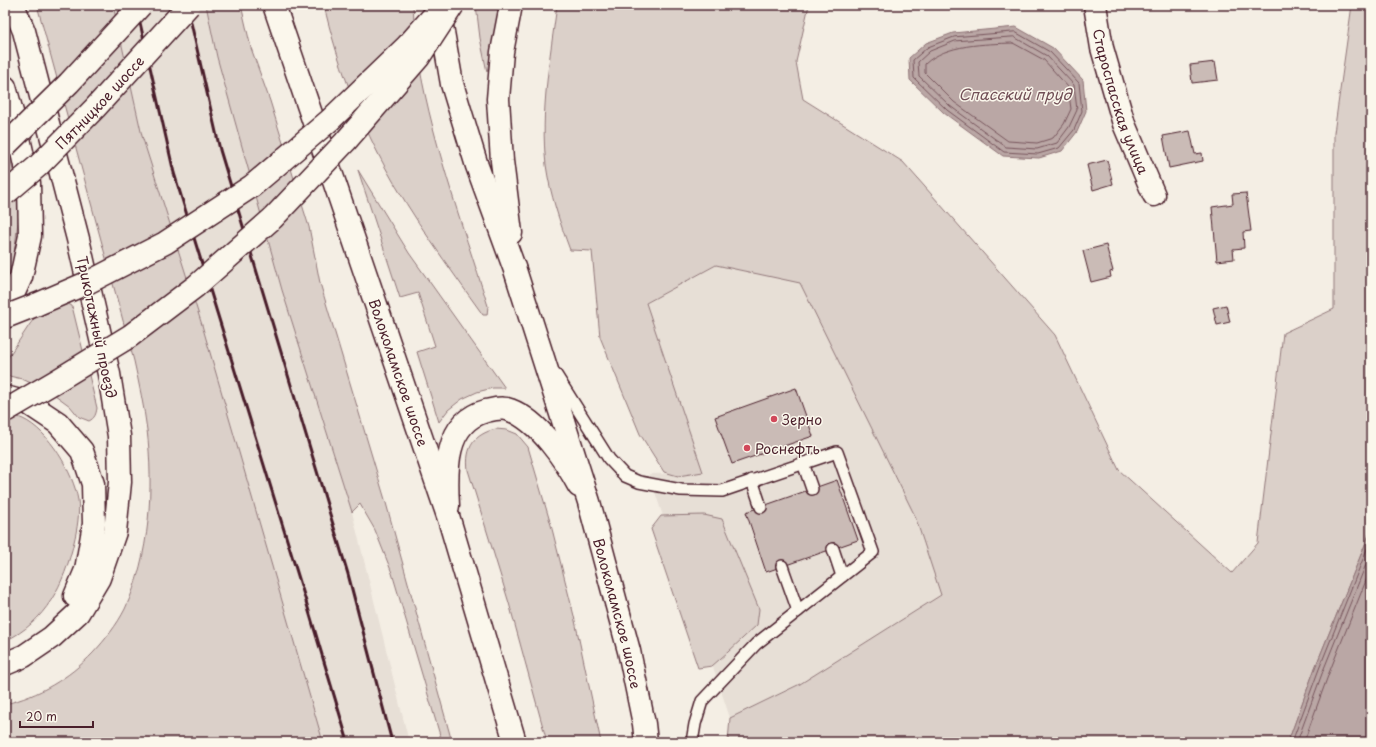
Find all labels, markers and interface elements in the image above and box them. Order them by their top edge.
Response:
street label: Староспасская улица [1088,27,1154,177]
street label: Пятницкое шоссе [50,51,149,153]
water label: Спасский пруд [959,82,1073,105]
street label: Трикотажный проезд [72,254,122,400]
street label: Волоколамское шоссе [364,296,434,449]
place label: Зерно [782,409,822,430]
marker: Зерно [769,414,779,424]
place label: Роснефть [755,438,820,459]
marker: Роснефть [742,443,752,453]
street label: Волоколамское шоссе [589,535,647,690]
scale bar [20,703,93,729]
text: 20 m [26,707,57,725]

